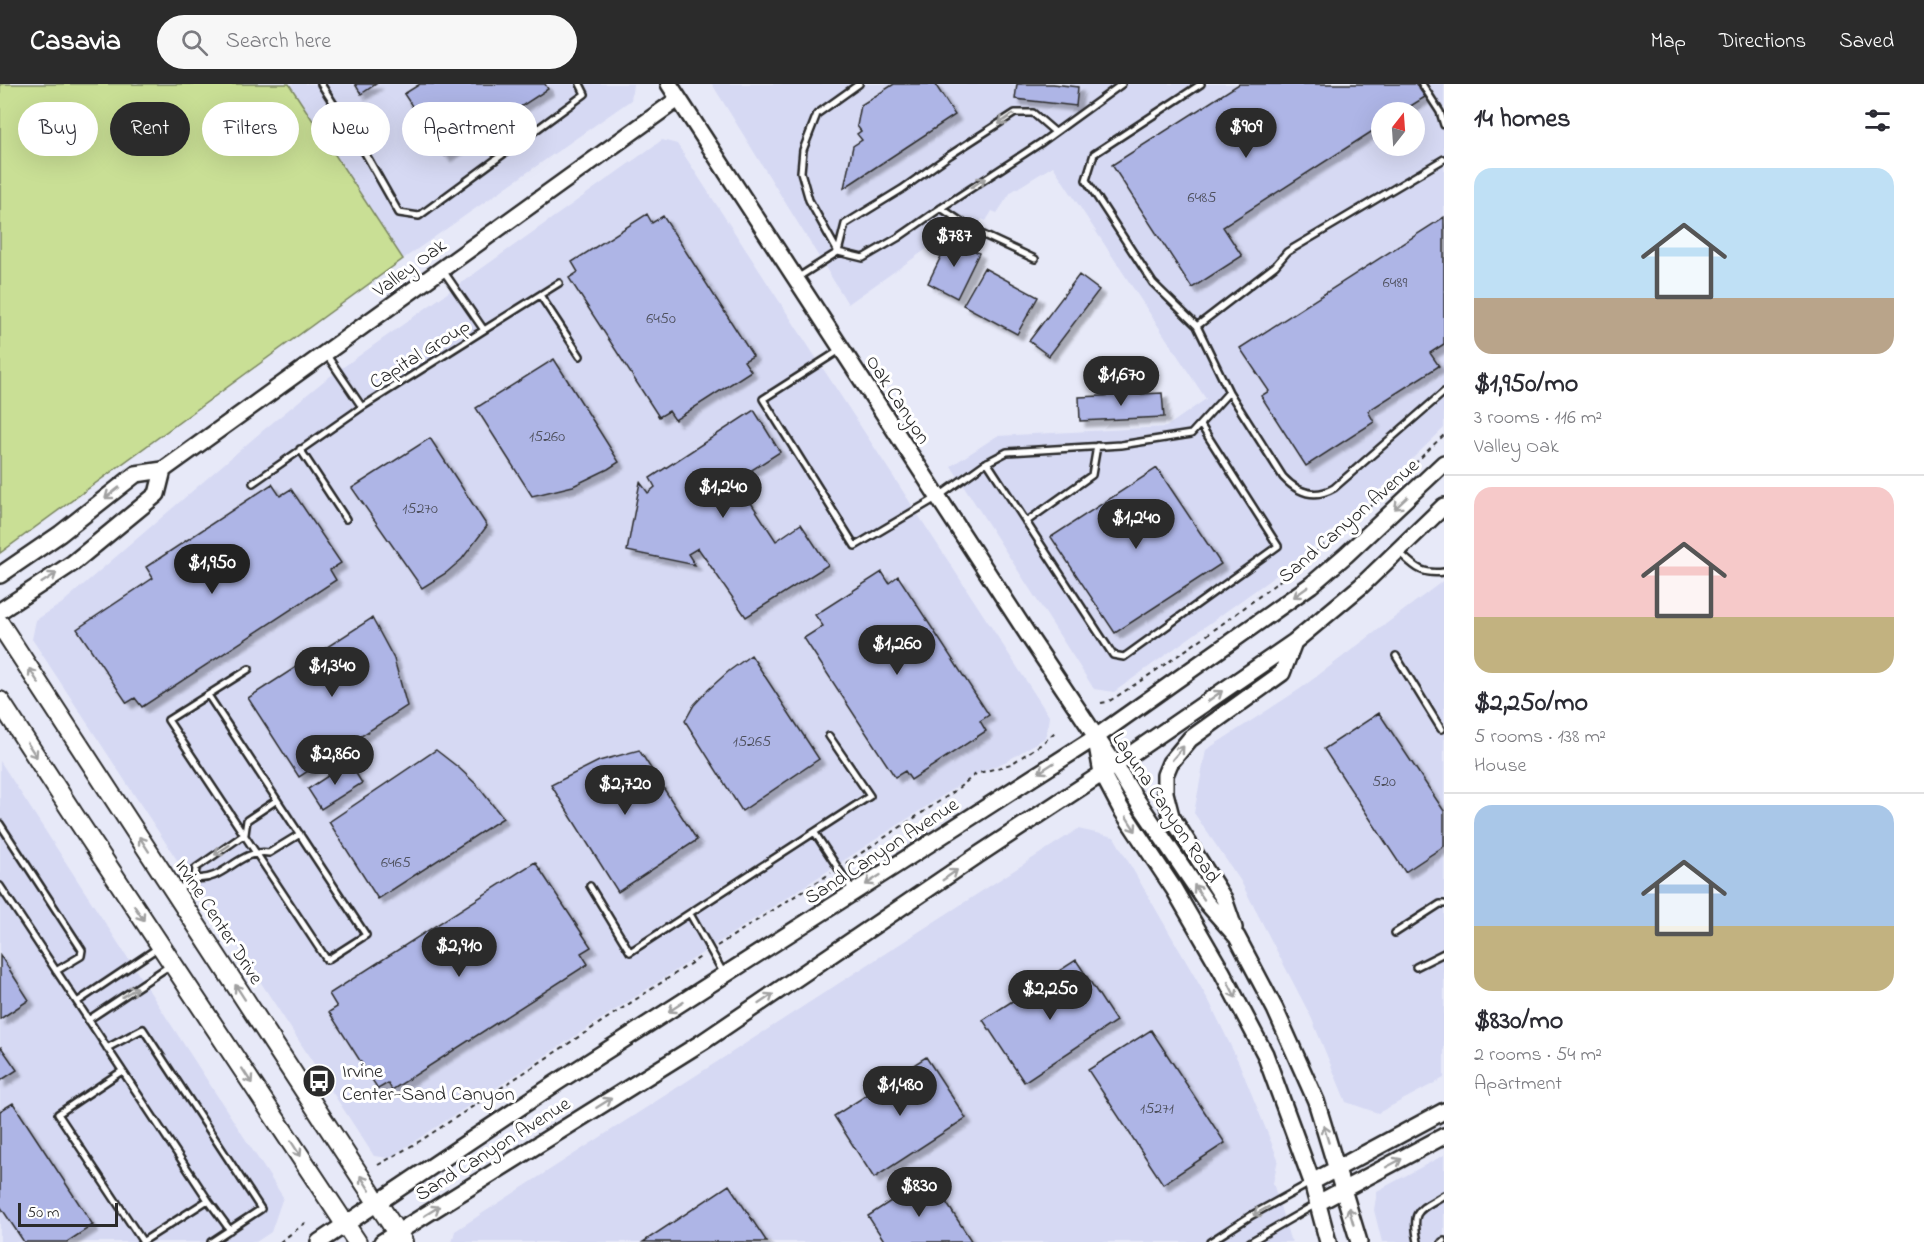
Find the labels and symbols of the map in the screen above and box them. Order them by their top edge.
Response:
north arrow [1371,102,1425,156]
pin: $909 [1210,108,1282,159]
one-way arrow [998,113,1014,125]
one-way arrow [970,177,986,189]
house number: 6485 [1188,186,1216,210]
pin: $787 [918,217,990,268]
street label: Valley Oak [367,232,453,306]
house number: 6489 [1383,271,1407,295]
house number: 6450 [646,307,676,331]
street label: Capital Group [364,313,476,398]
street label: Oak Canyon [857,350,937,451]
pin: $1,670 [1072,356,1170,407]
house number: 15260 [529,425,565,449]
street label: Sand Canyon Avenue [1273,452,1426,591]
pin: $1,240 [674,468,772,519]
one-way arrow [104,487,120,500]
one-way arrow [1394,496,1409,510]
house number: 15270 [402,497,438,521]
pin: $1,240 [1087,499,1185,550]
pin: $1,950 [163,544,261,595]
one-way arrow [40,572,57,584]
one-way arrow [1293,586,1310,598]
pin: $1,260 [848,625,946,676]
pin: $1,340 [283,647,381,698]
one-way arrow [27,668,39,685]
one-way arrow [1207,690,1223,702]
street label: Laguna Canyon Road [1103,727,1226,890]
house number: 15265 [733,730,771,754]
pin: $2,860 [286,735,384,786]
one-way arrow [26,741,38,758]
one-way arrow [1171,746,1185,761]
one-way arrow [1038,762,1055,775]
pin: $2,720 [576,765,674,816]
house number: 520 [1372,770,1396,794]
street label: Sand Canyon Avenue [800,791,965,913]
one-way arrow [1124,815,1137,832]
one-way arrow [137,836,150,853]
one-way arrow [214,844,230,856]
house number: 6465 [381,851,411,875]
street label: Irvine Center Drive [166,854,269,991]
one-way arrow [941,869,958,881]
one-way arrow [865,874,882,886]
one-way arrow [1193,884,1205,900]
one-way arrow [133,904,145,921]
pin: $2,910 [410,927,508,978]
pin: $2,250 [1001,970,1099,1021]
one-way arrow [1227,981,1238,999]
one-way arrow [234,984,246,1000]
one-way arrow [121,986,138,998]
one-way arrow [757,993,774,1005]
one-way arrow [667,1000,684,1013]
place label: Irvine Center-Sand Canyon [342,1058,515,1110]
bus stop icon: Irvine Center-Sand Canyon [301,1063,337,1099]
pin: $1,480 [851,1066,949,1117]
one-way arrow [242,1067,254,1084]
street label: Sand Canyon Avenue [410,1091,577,1210]
one-way arrow [595,1097,612,1109]
house number: 15271 [1140,1097,1174,1121]
one-way arrow [1320,1125,1331,1144]
one-way arrow [290,1141,302,1157]
one-way arrow [1385,1157,1402,1169]
pin: $830 [883,1167,955,1218]
one-way arrow [359,1175,371,1192]
scale bar [18,1200,118,1228]
one-way arrow [423,1204,440,1217]
one-way arrow [1252,1206,1270,1217]
one-way arrow [1345,1207,1356,1226]

